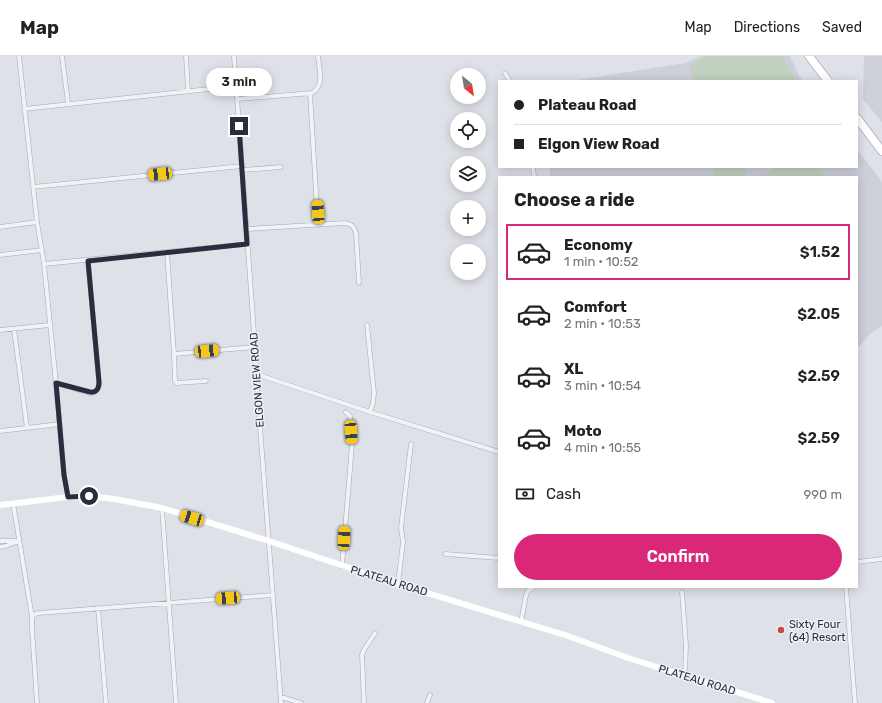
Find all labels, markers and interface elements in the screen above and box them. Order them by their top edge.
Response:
text: Map [20,16,59,39]
text: Map [685,19,712,36]
text: Directions [734,19,800,36]
text: Saved [822,19,862,36]
callout: 3 min [206,68,272,96]
north arrow [450,68,486,104]
map controls [450,68,486,280]
text: 3 min [222,74,256,89]
text: Plateau Road [538,96,637,114]
button: locate [450,112,486,148]
route end [230,117,248,135]
text: Elgon View Road [538,135,659,153]
button: layers [450,156,486,192]
car [147,167,173,181]
text: Choose a ride [514,189,635,211]
car [311,200,325,224]
button: + [450,200,486,236]
icon: car [516,234,552,270]
text: Economy [564,236,633,254]
text: $1.52 [800,243,840,261]
button: − [450,244,486,280]
text: 1 min · 10:52 [564,254,639,269]
icon: car [516,296,552,332]
text: Comfort [564,298,627,316]
text: $2.05 [797,305,840,323]
text: 2 min · 10:53 [564,316,641,331]
street label: ELGON VIEW ROAD [247,332,267,428]
car [194,344,220,358]
icon: car [516,358,552,394]
text: XL [564,360,583,378]
text: $2.59 [798,367,840,385]
text: 3 min · 10:54 [564,378,641,393]
car [344,420,358,444]
icon: car [516,420,552,456]
text: Moto [564,422,602,440]
text: $2.59 [798,429,840,447]
text: 4 min · 10:55 [564,440,641,455]
icon: cash [514,483,536,505]
text: Cash [546,485,581,503]
route start [80,487,98,505]
text: 990 m [804,487,842,502]
car [179,509,205,527]
car [337,526,351,550]
button: Confirm [514,534,842,580]
street label: PLATEAU ROAD [349,563,429,599]
car [216,591,240,605]
place label: Sixty Four (64) Resort [789,618,846,644]
marker: Sixty Four (64) Resort [776,625,786,635]
street label: PLATEAU ROAD [657,662,737,698]

